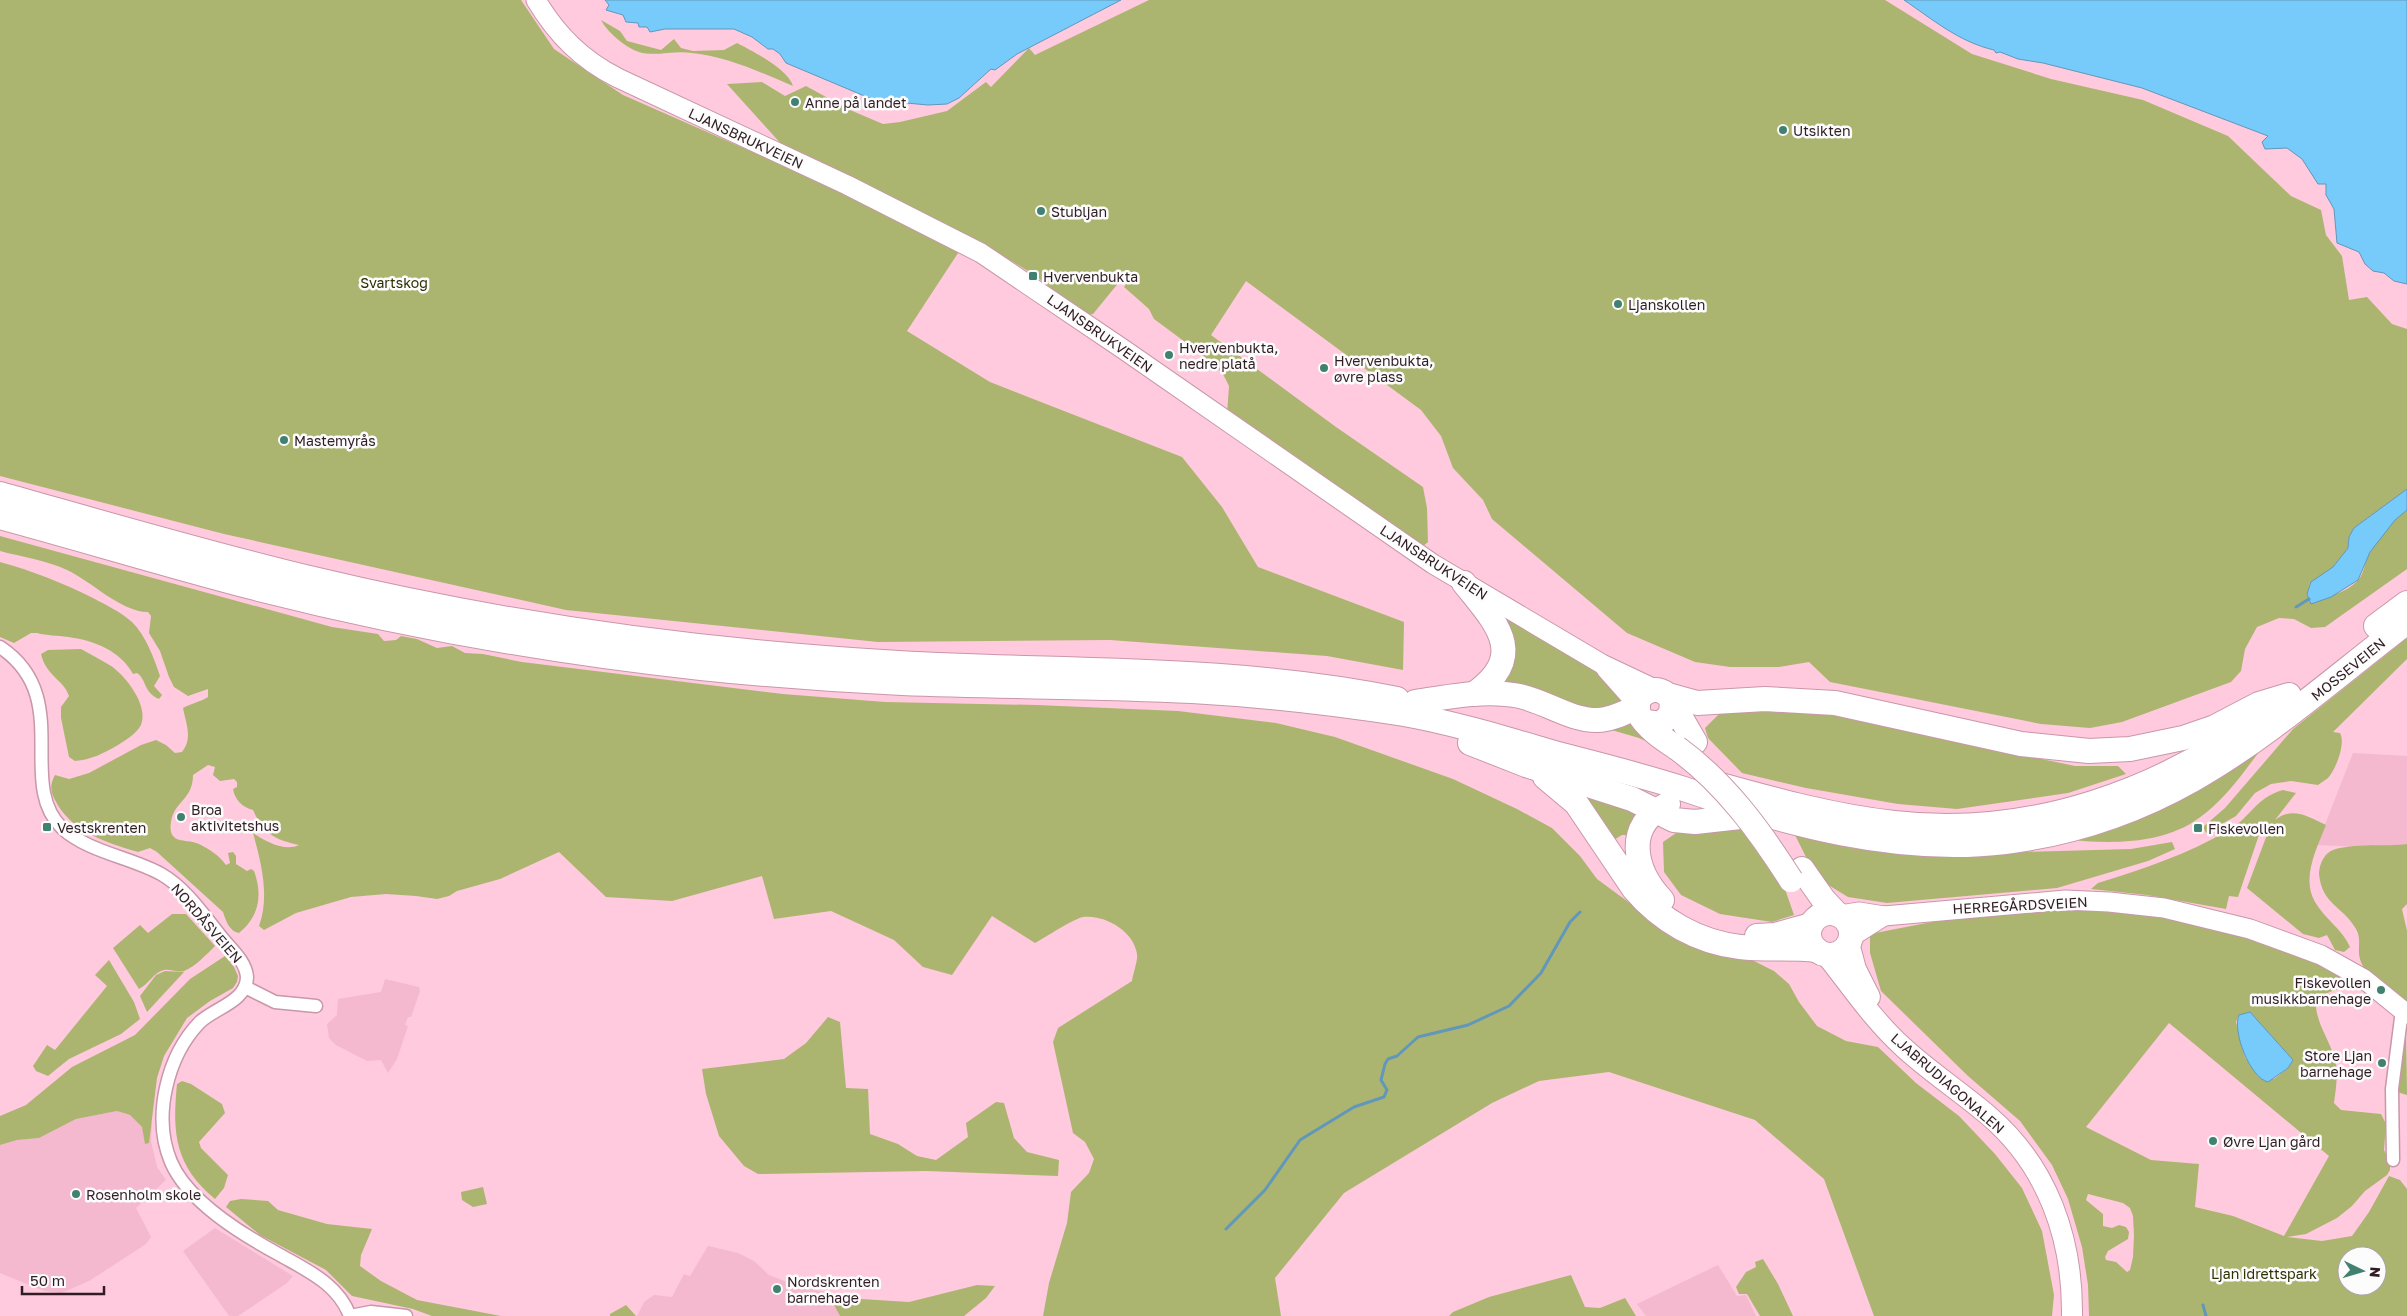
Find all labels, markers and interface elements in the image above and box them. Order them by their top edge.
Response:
place label: Anne på landet [805,94,907,111]
marker: Anne på landet [789,96,801,108]
street label: LJANSBRUKVEIEN [686,104,806,172]
place label: Utsikten [1793,122,1851,139]
marker: Utsikten [1777,124,1789,136]
place label: Stubljan [1051,203,1107,220]
marker: Stubljan [1035,205,1047,217]
place label: Hvervenbukta [1043,268,1138,285]
marker: Hvervenbukta [1027,270,1039,282]
park label: Svartskog [360,274,428,291]
street label: LJANSBRUKVEIEN [1044,290,1156,376]
place label: Ljanskollen [1628,296,1705,313]
marker: Ljanskollen [1612,298,1624,310]
place label: Hvervenbukta, nedre platå [1179,339,1278,372]
marker: Hvervenbukta, nedre platå [1163,349,1175,361]
place label: Hvervenbukta, øvre plass [1334,352,1433,385]
marker: Hvervenbukta, øvre plass [1318,362,1330,374]
place label: Mastemyrås [294,432,376,449]
marker: Mastemyrås [278,434,290,446]
street label: LJANSBRUKVEIEN [1377,521,1491,603]
street label: MOSSEVEIEN [2307,634,2389,704]
place label: Broa aktivitetshus [191,801,279,834]
marker: Broa aktivitetshus [175,811,187,823]
place label: Vestskrenten [57,819,146,836]
place label: Fiskevollen [2208,820,2284,837]
marker: Vestskrenten [41,821,53,833]
marker: Fiskevollen [2192,822,2204,834]
street label: NORDÅSVEIEN [168,880,246,966]
street label: HERREGÅRDSVEIEN [1952,893,2088,917]
place label: Fiskevollen musikkbarnehage [2251,974,2371,1007]
marker: Fiskevollen musikkbarnehage [2375,984,2387,996]
street label: LJABRUDIAGONALEN [1888,1029,2008,1137]
place label: Store Ljan barnehage [2300,1047,2372,1080]
marker: Store Ljan barnehage [2376,1057,2388,1069]
place label: Øvre Ljan gård [2223,1133,2320,1150]
marker: Øvre Ljan gård [2207,1135,2219,1147]
place label: Rosenholm skole [86,1186,201,1203]
marker: Rosenholm skole [70,1188,82,1200]
north arrow [2337,1246,2387,1296]
scale bar [22,1264,105,1296]
park label: Ljan idrettspark [2211,1265,2317,1282]
text: N [2367,1266,2384,1278]
text: 50 m [30,1271,65,1289]
place label: Nordskrenten barnehage [787,1273,880,1306]
marker: Nordskrenten barnehage [771,1283,783,1295]

